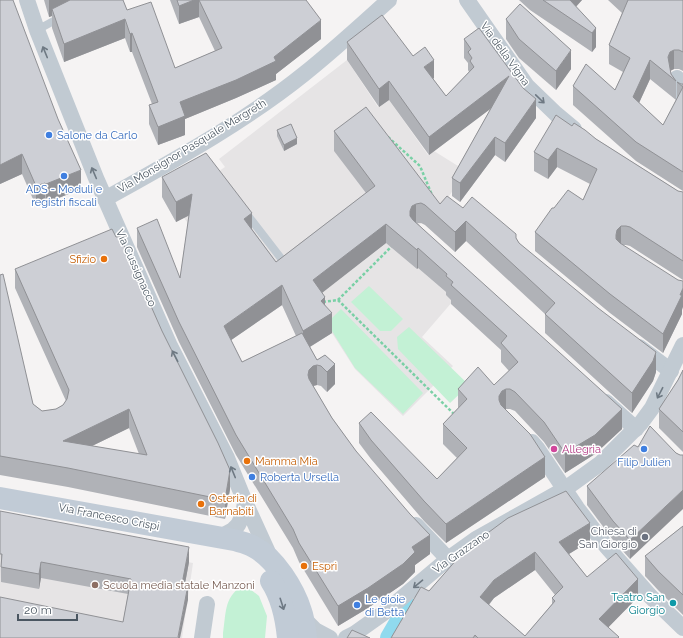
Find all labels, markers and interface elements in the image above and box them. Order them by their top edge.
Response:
street label: Via della Vigna [478,20,532,88]
one-way arrow [41,47,49,59]
one-way arrow [535,94,545,104]
street label: Via Monsignor Pasquale Margreth [115,96,269,196]
place label: Salone da Carlo [57,129,138,142]
marker: Salone da Carlo [44,130,54,140]
one-way arrow [90,167,97,179]
marker: ADS - Moduli e registri fiscali [59,171,69,181]
place label: ADS - Moduli e registri fiscali [26,183,103,209]
street label: Via Cussignacco [113,227,159,309]
place label: Sfizio [70,253,96,266]
marker: Sfizio [99,254,109,264]
one-way arrow [171,350,178,362]
one-way arrow [655,387,663,399]
place label: Allegria [562,443,601,456]
marker: Allegria [549,444,559,454]
marker: Filip Julien [639,444,649,454]
place label: Mamma Mia [255,455,318,468]
marker: Mamma Mia [242,456,252,466]
place label: Filip Julien [617,456,671,469]
one-way arrow [228,466,236,478]
place label: Roberta Ursella [260,471,339,484]
marker: Roberta Ursella [247,472,257,482]
place label: Osteria di Barnabiti [209,492,257,518]
marker: Osteria di Barnabiti [196,499,206,509]
street label: Via Francesco Crispi [58,501,160,533]
place label: Chiesa di San Giorgio [579,525,637,551]
street label: Via Grazzano [430,527,492,576]
marker: Chiesa di San Giorgio [640,532,650,542]
place label: Esprì [312,560,337,573]
marker: Esprì [299,561,309,571]
place label: Scuola media statale Manzoni [103,579,255,592]
marker: Scuola media statale Manzoni [90,580,100,590]
one-way arrow [413,580,424,589]
place label: Teatro San Giorgio [611,591,665,617]
place label: Le gioie di Betta [365,593,406,619]
scale bar [18,596,77,622]
one-way arrow [279,597,286,610]
marker: Teatro San Giorgio [668,598,678,608]
marker: Le gioie di Betta [352,600,362,610]
text: 20 m [24,603,52,617]

